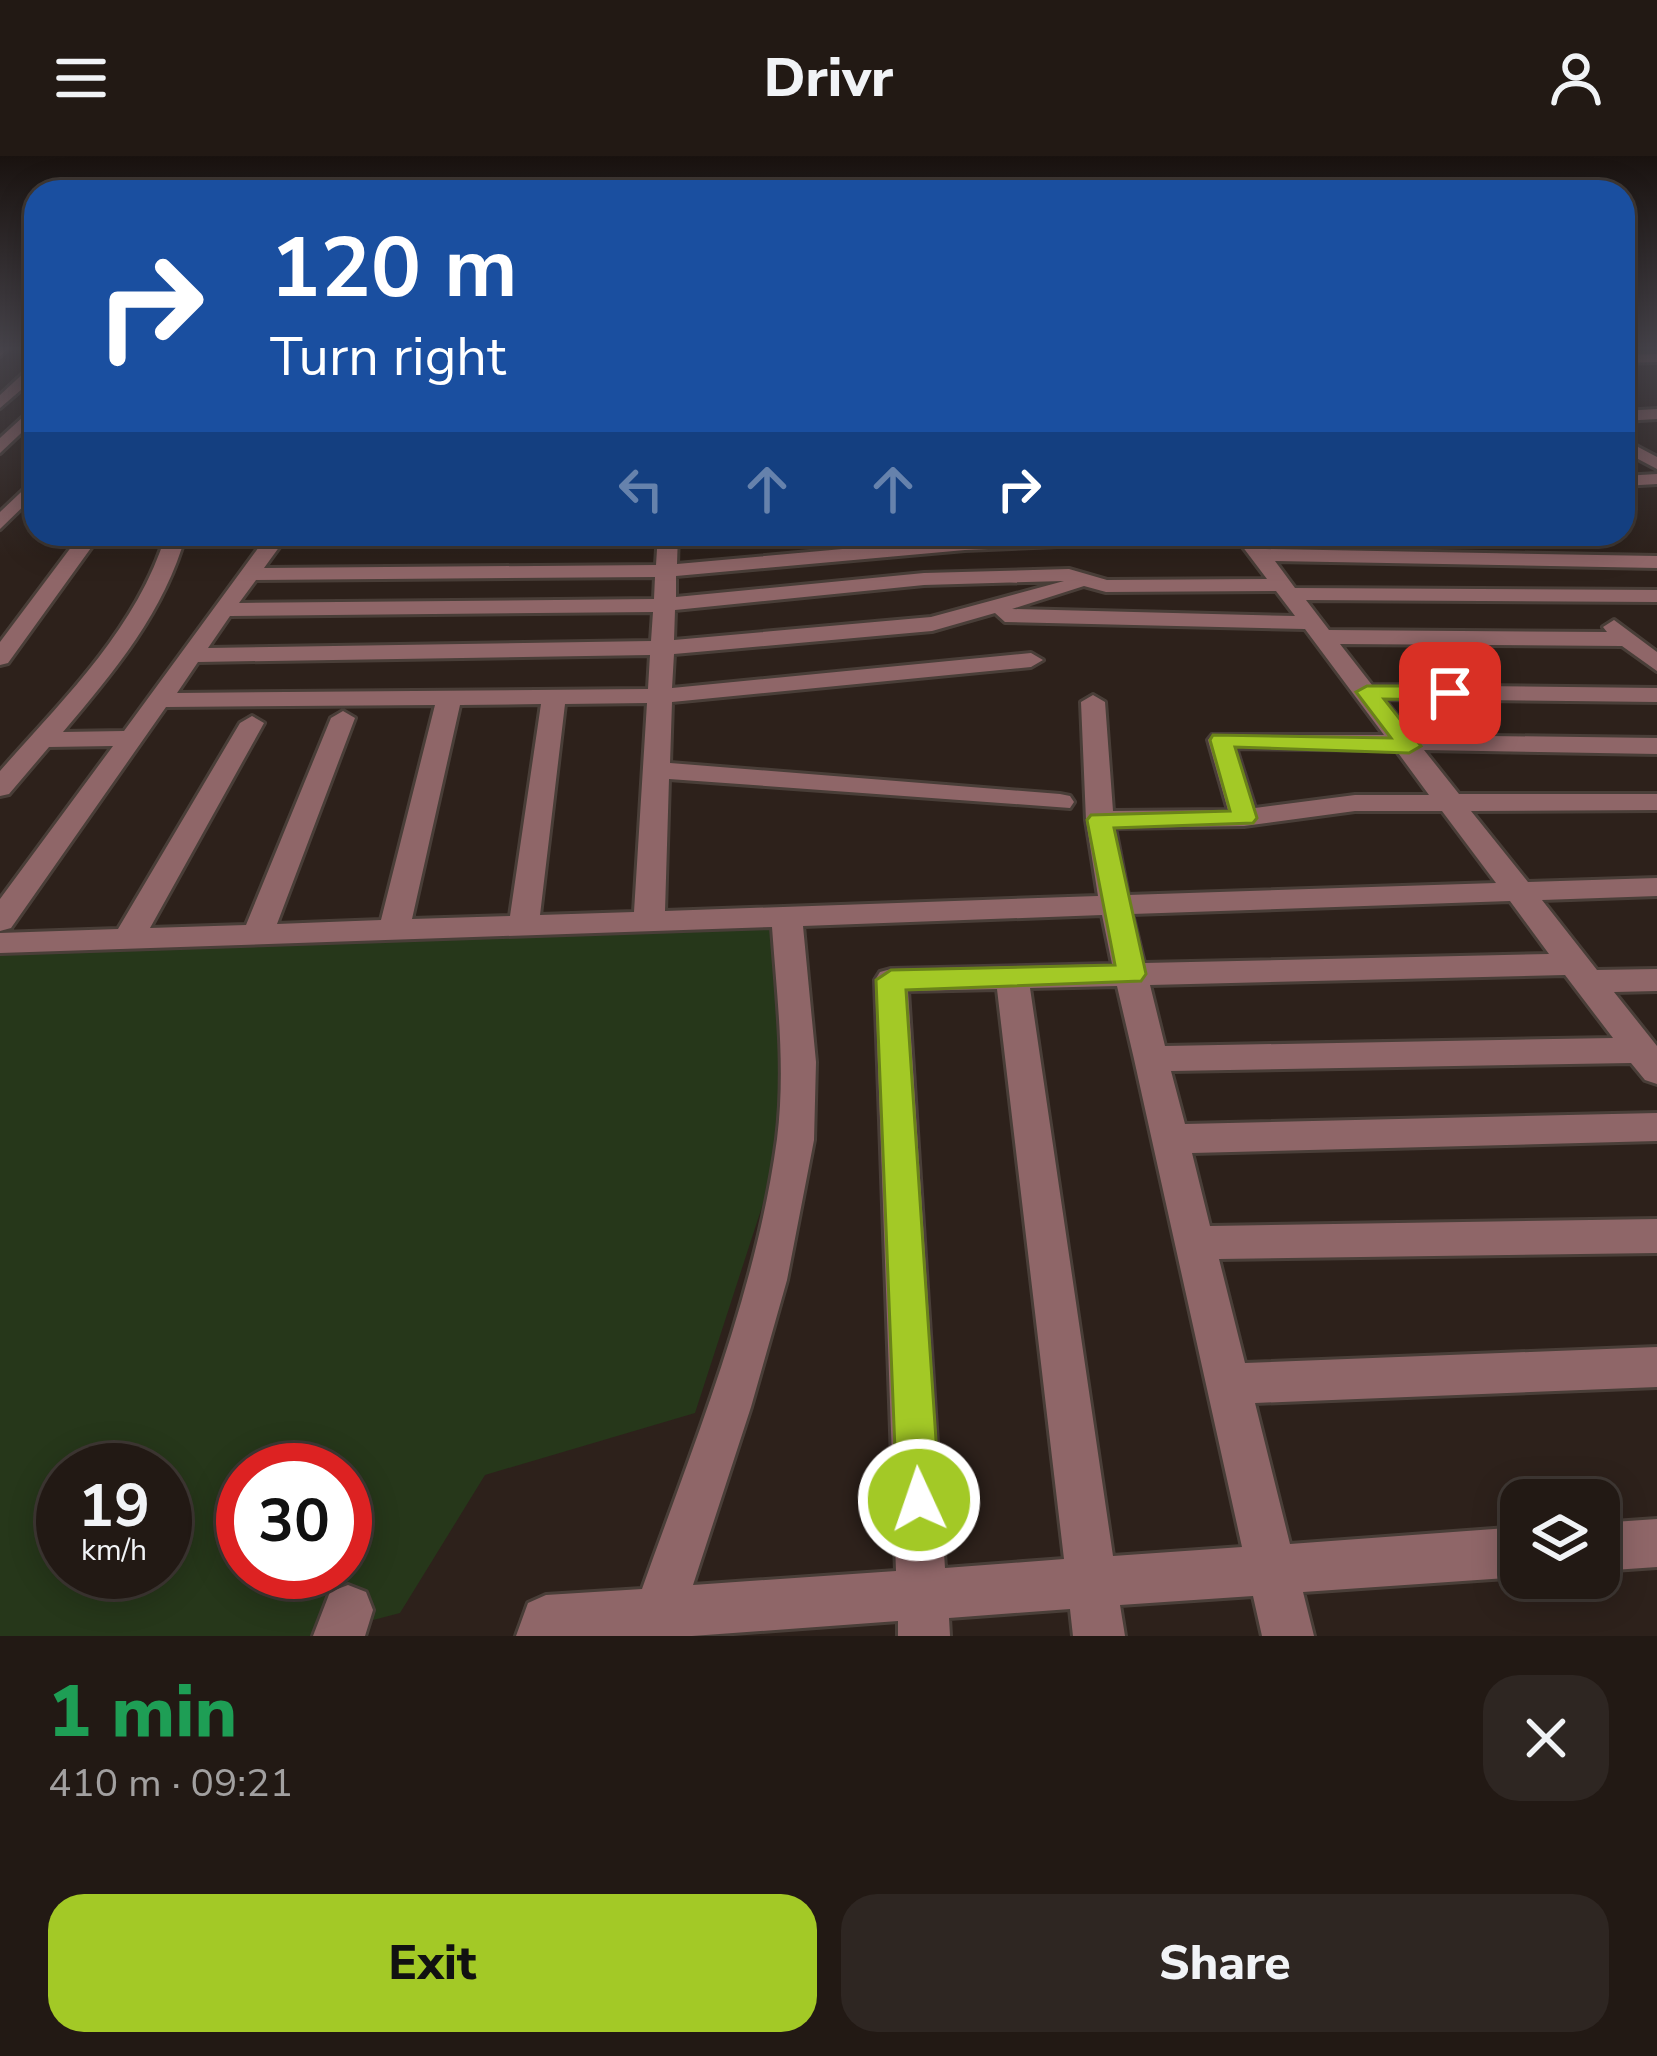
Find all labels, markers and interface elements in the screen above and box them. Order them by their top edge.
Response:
text: Drivr [764,41,893,115]
icon: menu [48,45,114,111]
icon: person [1543,45,1609,111]
text: 120 m [270,211,518,326]
icon: right [72,228,228,384]
text: Turn right [270,320,506,394]
icon: left [608,456,674,522]
icon: ahead [734,456,800,522]
icon: ahead [860,456,926,522]
icon: right [986,456,1052,522]
pin [1399,642,1501,744]
icon: arrive [1417,660,1483,726]
position arrow [856,1437,982,1563]
speed limit sign: 30 [216,1443,372,1599]
text: 19 [78,1465,150,1547]
map controls [1500,1479,1620,1599]
button: layers [1500,1479,1620,1599]
text: km/h [81,1530,147,1571]
text: 1 min [48,1663,237,1761]
button: close [1483,1675,1609,1801]
text: 410 m · 09:21 [48,1757,293,1810]
button: Exit [48,1894,817,2032]
button: Share [841,1894,1609,2032]

